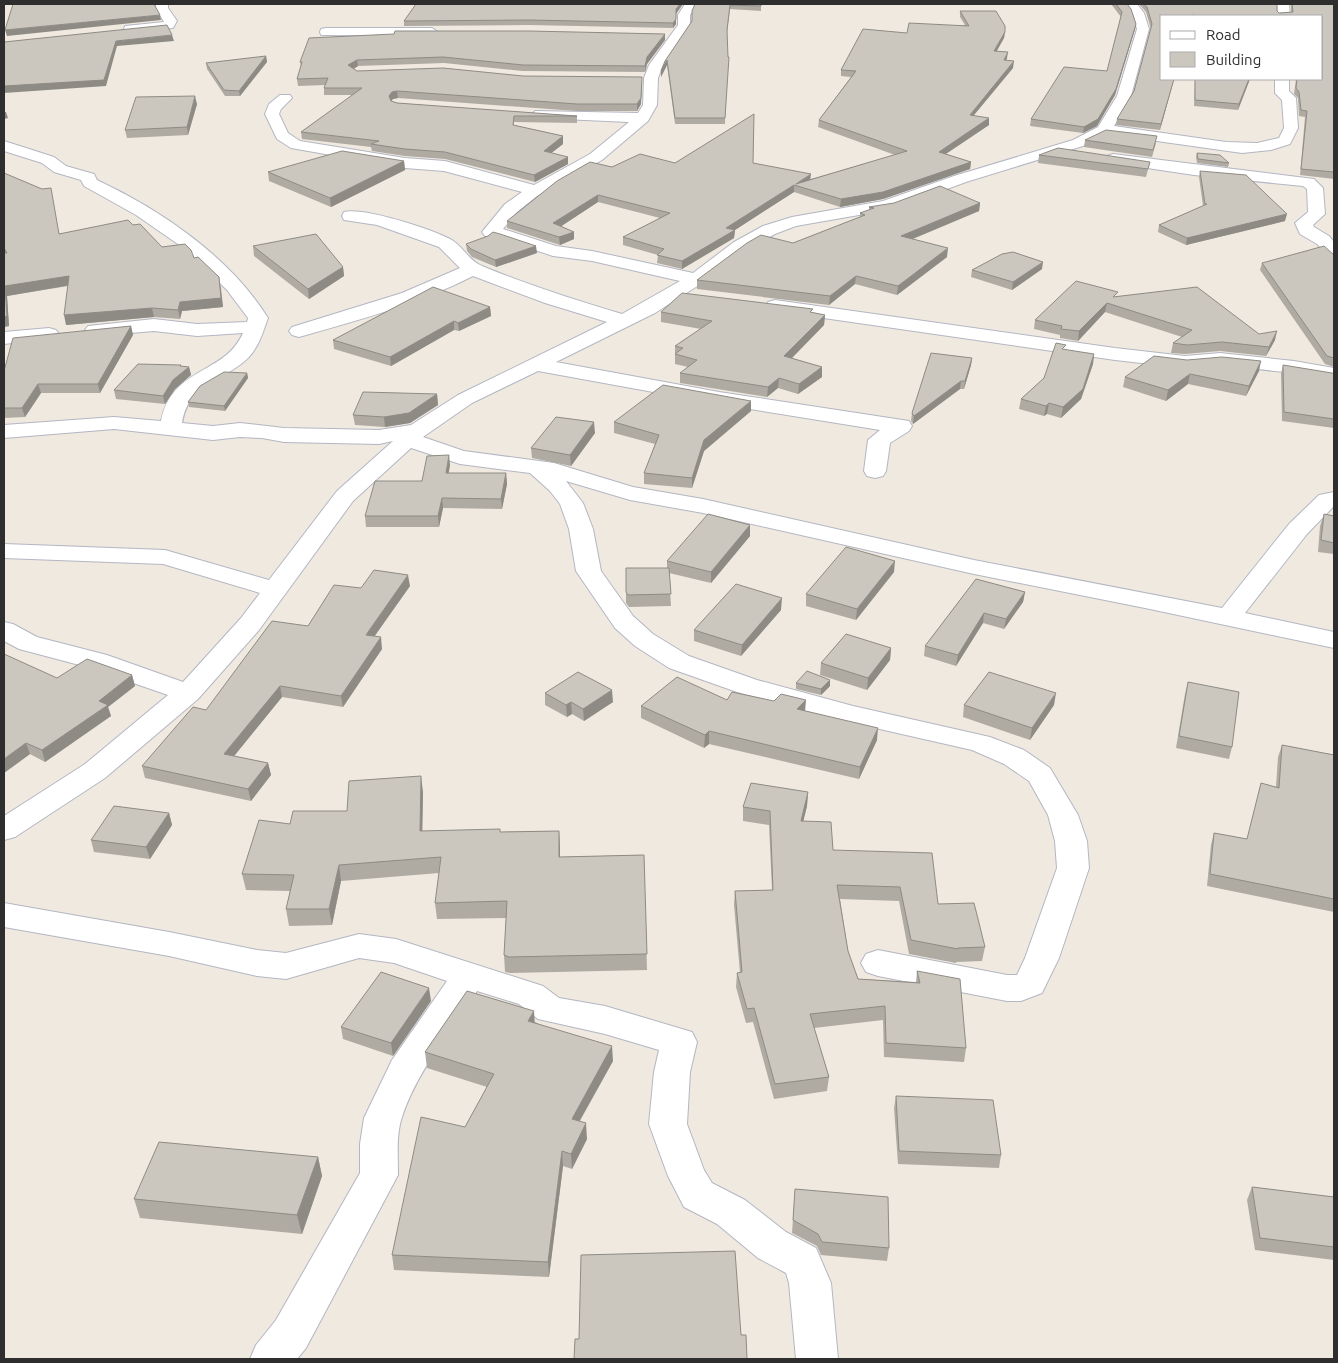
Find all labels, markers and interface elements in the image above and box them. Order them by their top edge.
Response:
legend [1160,15,1323,80]
text: Road [1206,26,1241,43]
text: Building [1206,51,1261,68]

